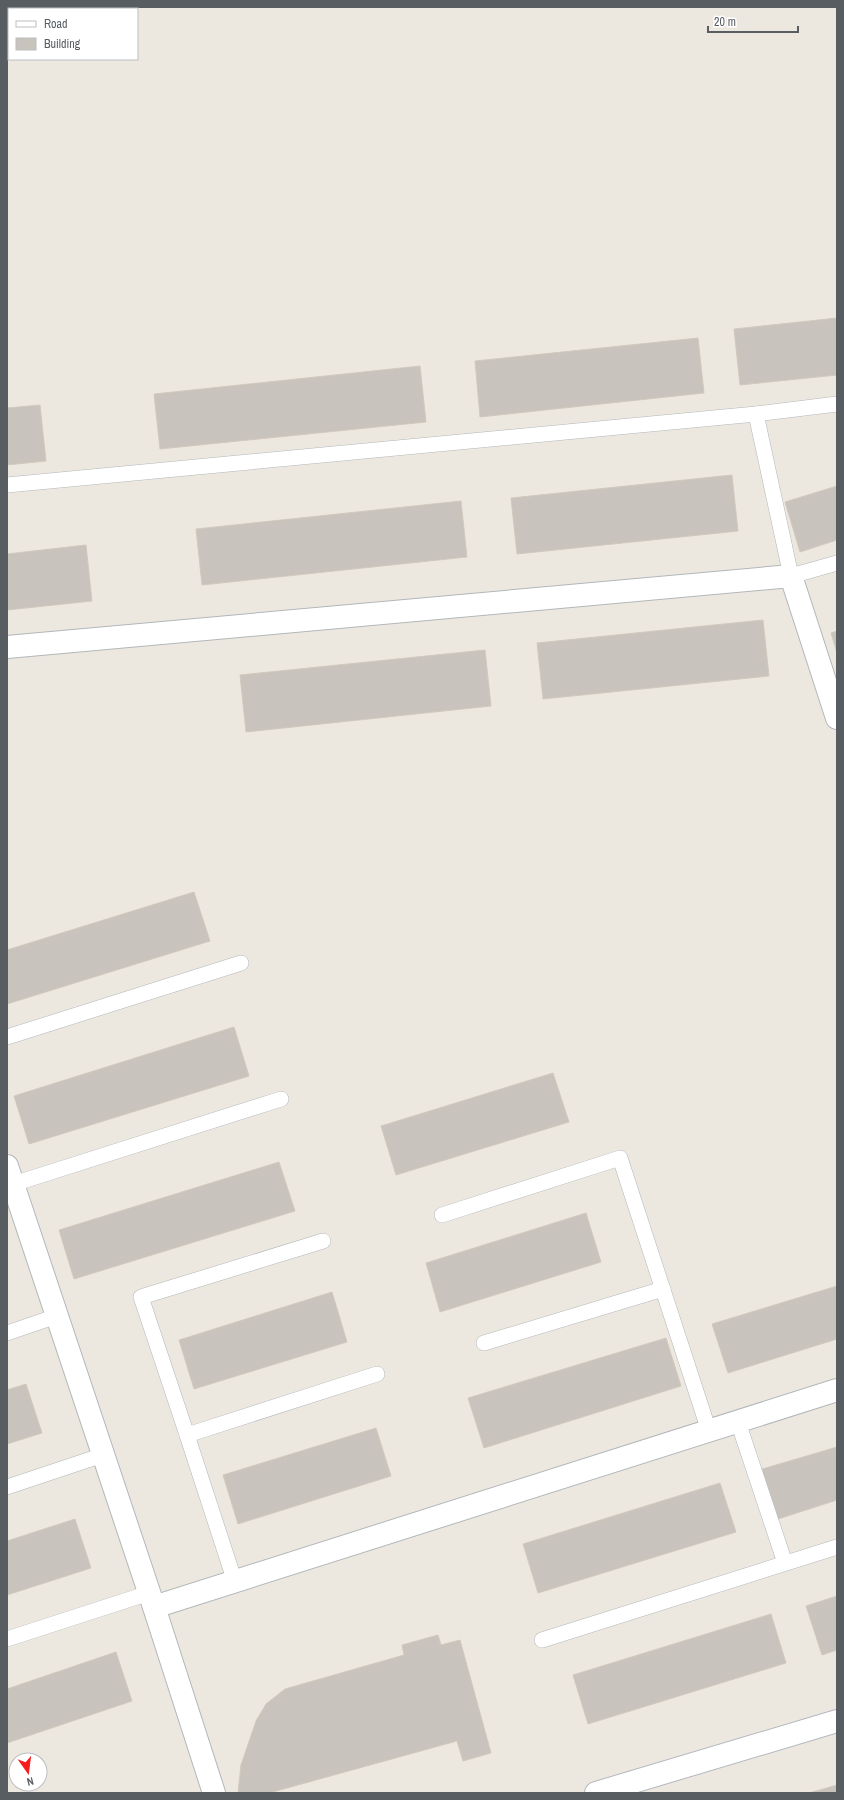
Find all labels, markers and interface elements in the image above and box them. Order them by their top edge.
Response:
legend [8,8,138,60]
scale bar [708,8,798,34]
text: 20 m [714,14,736,30]
text: Road [44,16,68,32]
text: Building [44,36,81,52]
north arrow [8,1752,48,1792]
text: N [26,1774,35,1789]

